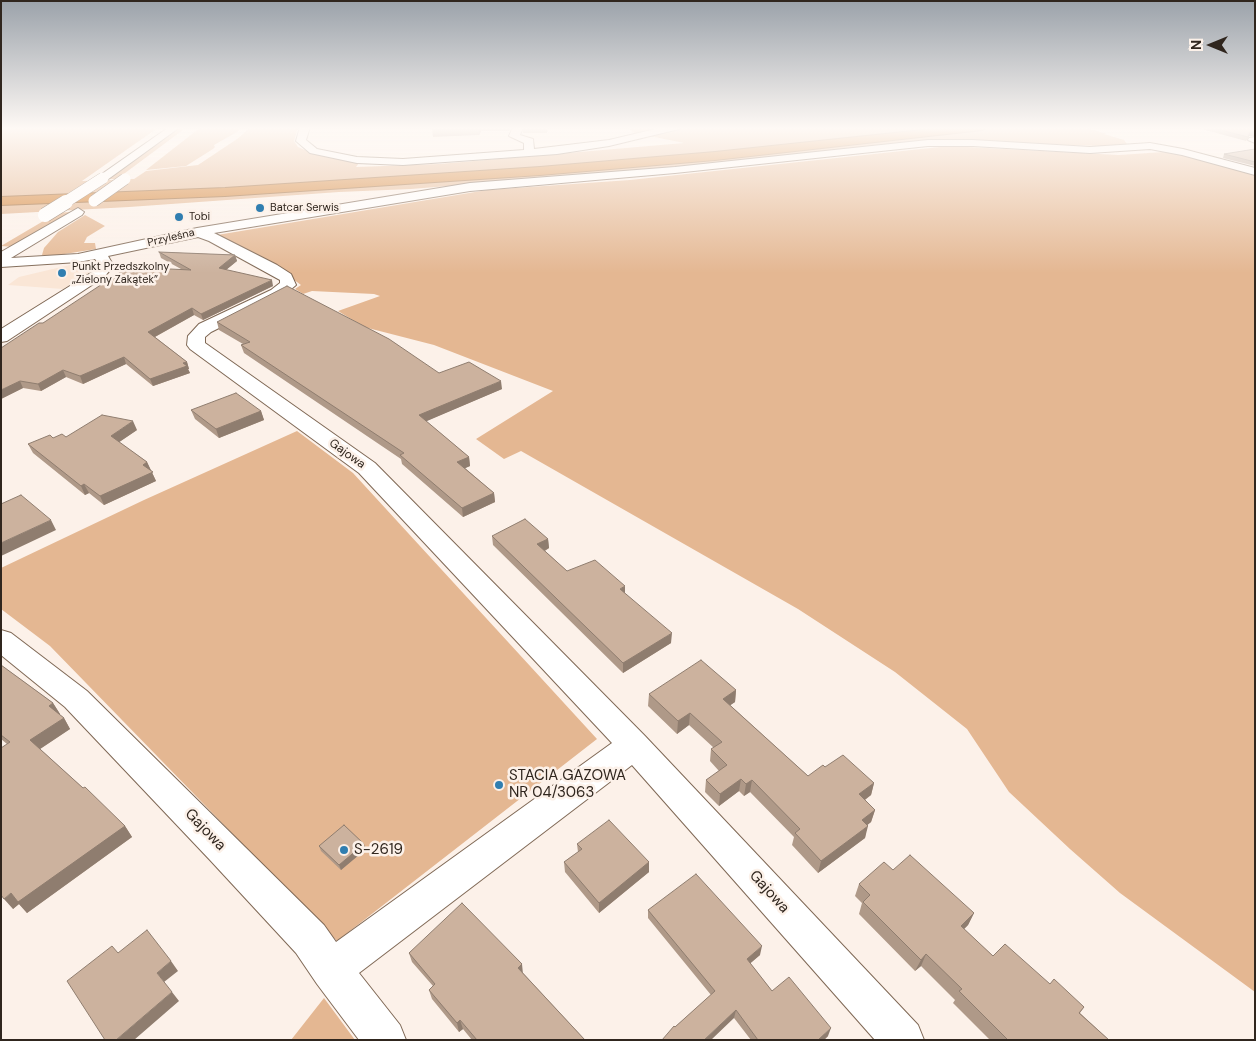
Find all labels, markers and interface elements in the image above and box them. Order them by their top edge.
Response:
north arrow [1186,20,1236,70]
text: N [1187,40,1205,50]
place label: Batcar Serwis [270,201,339,215]
marker: Batcar Serwis [254,202,266,214]
place label: Tobi [189,210,210,224]
marker: Tobi [173,211,185,223]
street label: Przyleśna [146,226,196,250]
place label: Punkt Przedszkolny „Zielony Zakątek” [72,260,169,286]
marker: Punkt Przedszkolny „Zielony Zakątek” [56,267,68,279]
street label: Gajowa [326,436,368,472]
place label: STACIA GAZOWA NR 04/3063 [509,767,626,802]
marker: STACIA GAZOWA NR 04/3063 [493,779,505,791]
street label: Gajowa [181,805,229,855]
place label: S-2619 [354,841,403,859]
marker: S-2619 [338,844,350,856]
street label: Gajowa [745,867,793,917]

